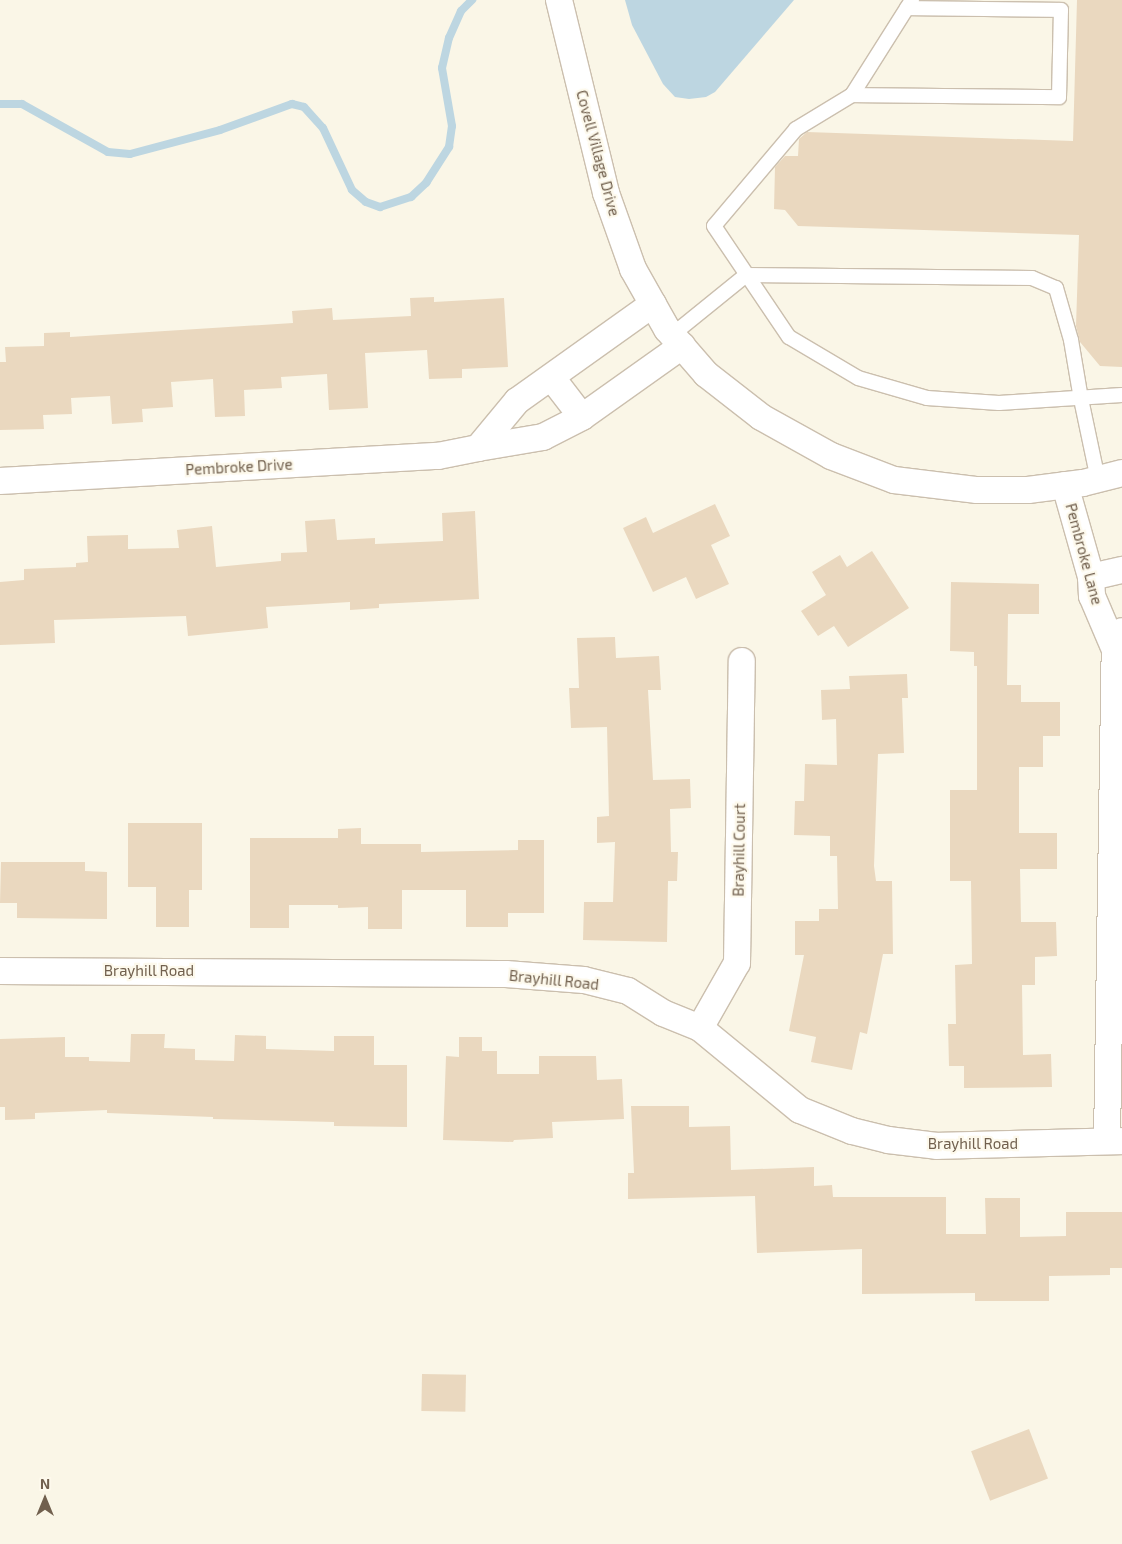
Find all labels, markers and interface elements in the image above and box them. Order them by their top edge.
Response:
street label: Covell Village Drive [572,88,624,218]
street label: Pembroke Drive [185,455,293,479]
street label: Pembroke Lane [1062,501,1106,607]
street label: Brayhill Court [729,803,749,897]
street label: Brayhill Road [104,962,194,980]
street label: Brayhill Road [508,966,600,994]
street label: Brayhill Road [928,1135,1018,1153]
north arrow [20,1474,70,1524]
text: N [40,1475,50,1492]

